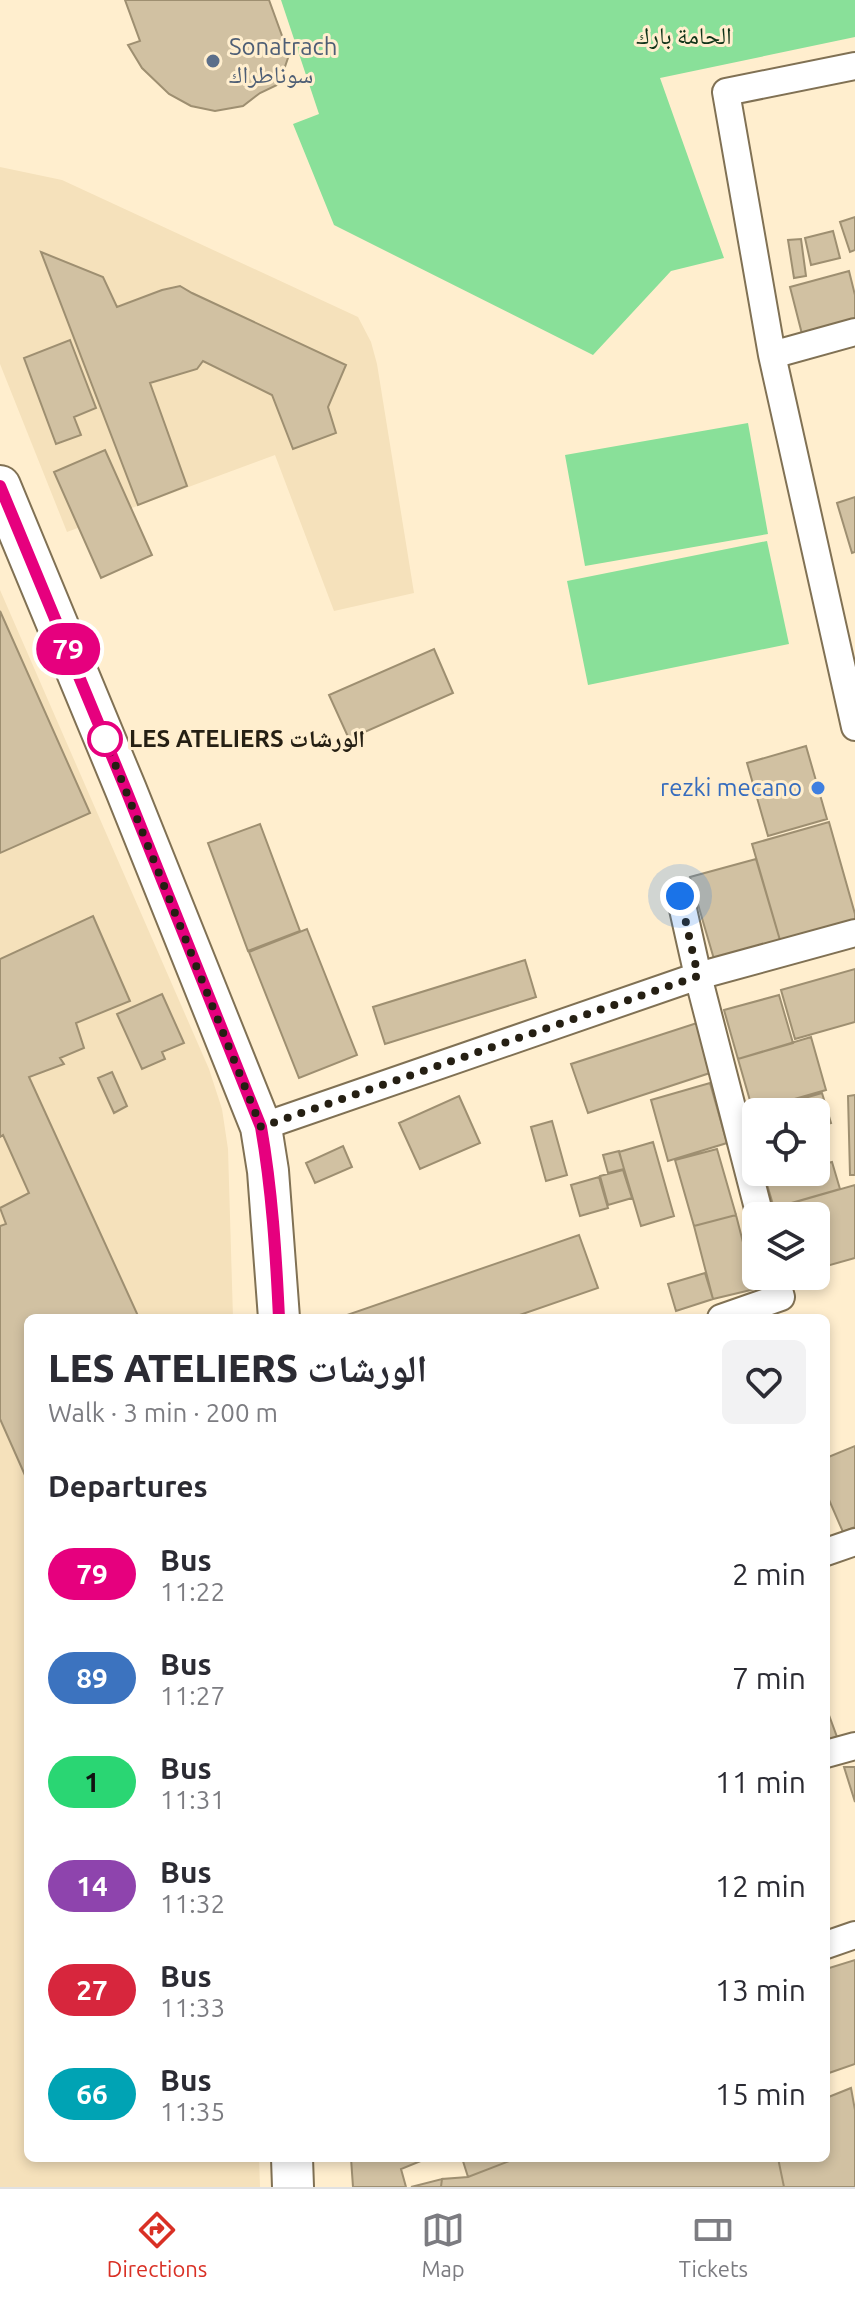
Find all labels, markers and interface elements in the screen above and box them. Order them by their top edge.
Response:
park label: الحامة بارك [636,22,732,50]
place label: Sonatrach سوناطراك [229,33,337,88]
marker: Sonatrach سوناطراك [204,52,222,70]
line badge: 79 [32,623,104,675]
text: 79 [52,633,84,664]
marker: LES ATELIERS الورشات [88,722,122,756]
place label: LES ATELIERS الورشات [129,725,365,752]
place label: rezki mecano [660,774,802,801]
marker: rezki mecano [809,779,827,797]
your location [660,876,700,916]
map controls [742,1098,830,1290]
button: locate [742,1098,830,1186]
button: layers [742,1202,830,1290]
button: heart [722,1340,806,1424]
text: LES ATELIERS الورشات [48,1347,427,1389]
text: Walk · 3 min · 200 m [48,1398,278,1427]
text: Departures [48,1469,208,1503]
text: Bus [160,1543,212,1577]
text: 2 min [732,1557,806,1591]
text: 79 [76,1558,108,1589]
text: 11:22 [160,1577,225,1606]
text: Bus [160,1647,212,1681]
text: 7 min [732,1661,806,1695]
text: 89 [76,1662,108,1693]
text: 11:27 [160,1681,225,1710]
text: Bus [160,1751,212,1785]
text: 11 min [715,1765,806,1799]
text: 1 [84,1766,100,1797]
text: 11:31 [160,1785,225,1814]
text: Bus [160,1855,212,1889]
text: 12 min [715,1869,806,1903]
text: 14 [76,1870,108,1901]
text: 11:32 [160,1889,225,1918]
text: Bus [160,1959,212,1993]
text: 13 min [715,1973,806,2007]
text: 27 [76,1974,108,2005]
text: 11:33 [160,1993,225,2022]
text: Bus [160,2063,212,2097]
text: 15 min [715,2077,806,2111]
text: 66 [76,2078,108,2109]
text: 11:35 [160,2097,225,2126]
tab: Directions [107,2208,207,2281]
tab: Map [421,2208,465,2281]
tab: Tickets [679,2208,748,2281]

